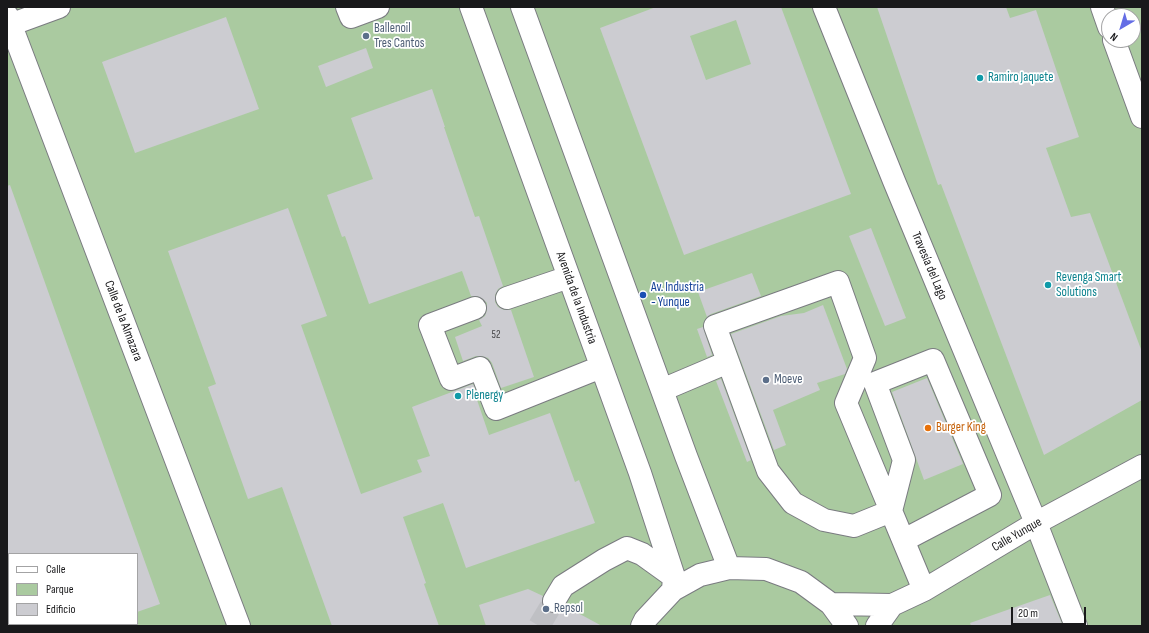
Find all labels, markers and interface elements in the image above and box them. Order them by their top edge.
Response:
north arrow [1101,8,1141,48]
place label: Ballenoil Tres Cantos [374,21,424,52]
text: N [1108,30,1120,44]
marker: Ballenoil Tres Cantos [361,31,371,41]
place label: Ramiro Jaquete [988,70,1053,86]
marker: Ramiro Jaquete [975,73,985,83]
street label: Travesía del Lago [908,230,950,302]
street label: Avenida de la Industria [552,250,600,346]
place label: Revenga Smart Solutions [1056,270,1122,301]
street label: Calle de la Almazara [100,278,146,364]
place label: Av. Industria - Yunque [651,280,704,311]
marker: Revenga Smart Solutions [1043,280,1053,290]
marker: Av. Industria - Yunque [638,290,648,300]
house number: 52 [492,328,500,342]
place label: Moeve [774,372,802,388]
marker: Moeve [761,375,771,385]
place label: Plenergy [466,388,503,404]
marker: Plenergy [453,391,463,401]
place label: Burger King [936,420,986,436]
marker: Burger King [923,423,933,433]
street label: Calle Yunque [989,514,1045,556]
legend [8,553,138,625]
text: Calle [46,562,66,577]
text: Parque [46,582,74,597]
scale bar [1013,599,1088,625]
place label: Repsol [554,601,583,617]
text: Edificio [46,602,75,617]
marker: Repsol [541,604,551,614]
text: 20 m [1018,606,1038,621]

